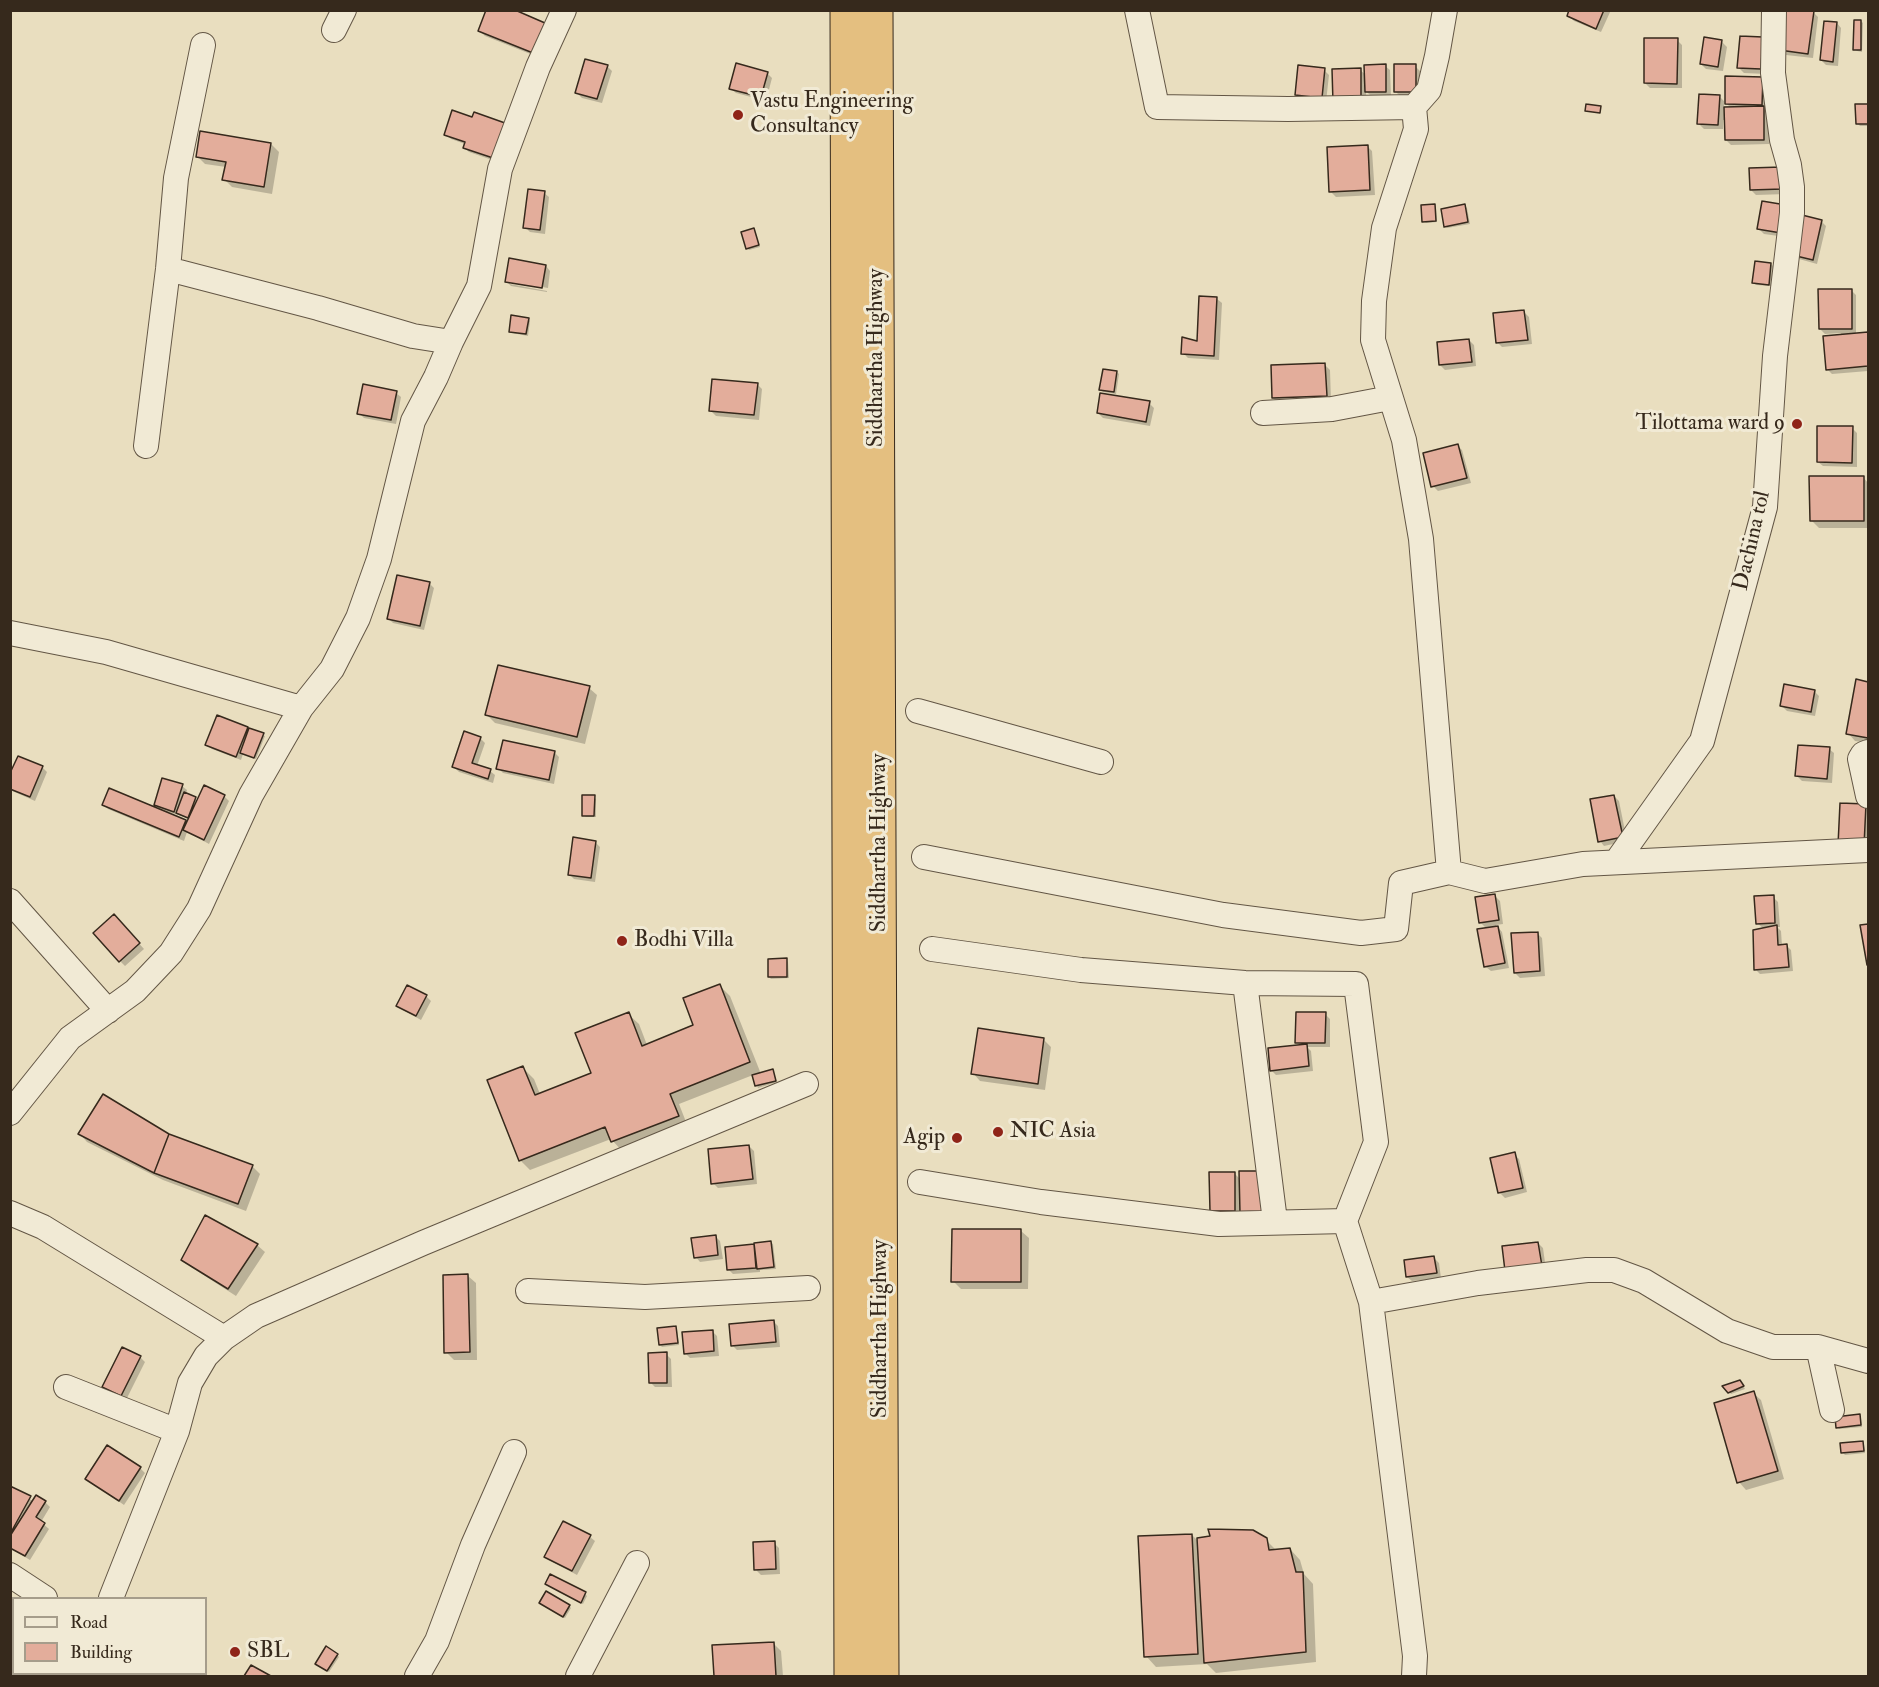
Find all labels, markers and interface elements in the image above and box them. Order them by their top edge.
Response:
place label: Vastu Engineering Consultancy [750,89,913,140]
marker: Vastu Engineering Consultancy [731,108,745,122]
street label: Siddhartha Highway [864,269,890,447]
place label: Tilottama ward 9 [1636,411,1785,437]
marker: Tilottama ward 9 [1790,417,1804,431]
street label: Dachina tol [1729,489,1777,593]
street label: Siddhartha Highway [867,754,893,932]
place label: Bodhi Villa [634,928,734,954]
marker: Bodhi Villa [615,934,629,948]
place label: NIC Asia [1010,1119,1096,1145]
place label: Agip [903,1125,945,1151]
marker: NIC Asia [991,1125,1005,1139]
marker: Agip [950,1131,964,1145]
street label: Siddhartha Highway [868,1240,894,1418]
legend [12,1597,207,1675]
text: Road [70,1611,108,1634]
place label: SBL [247,1639,289,1665]
text: Building [70,1641,132,1664]
marker: SBL [228,1645,242,1659]

